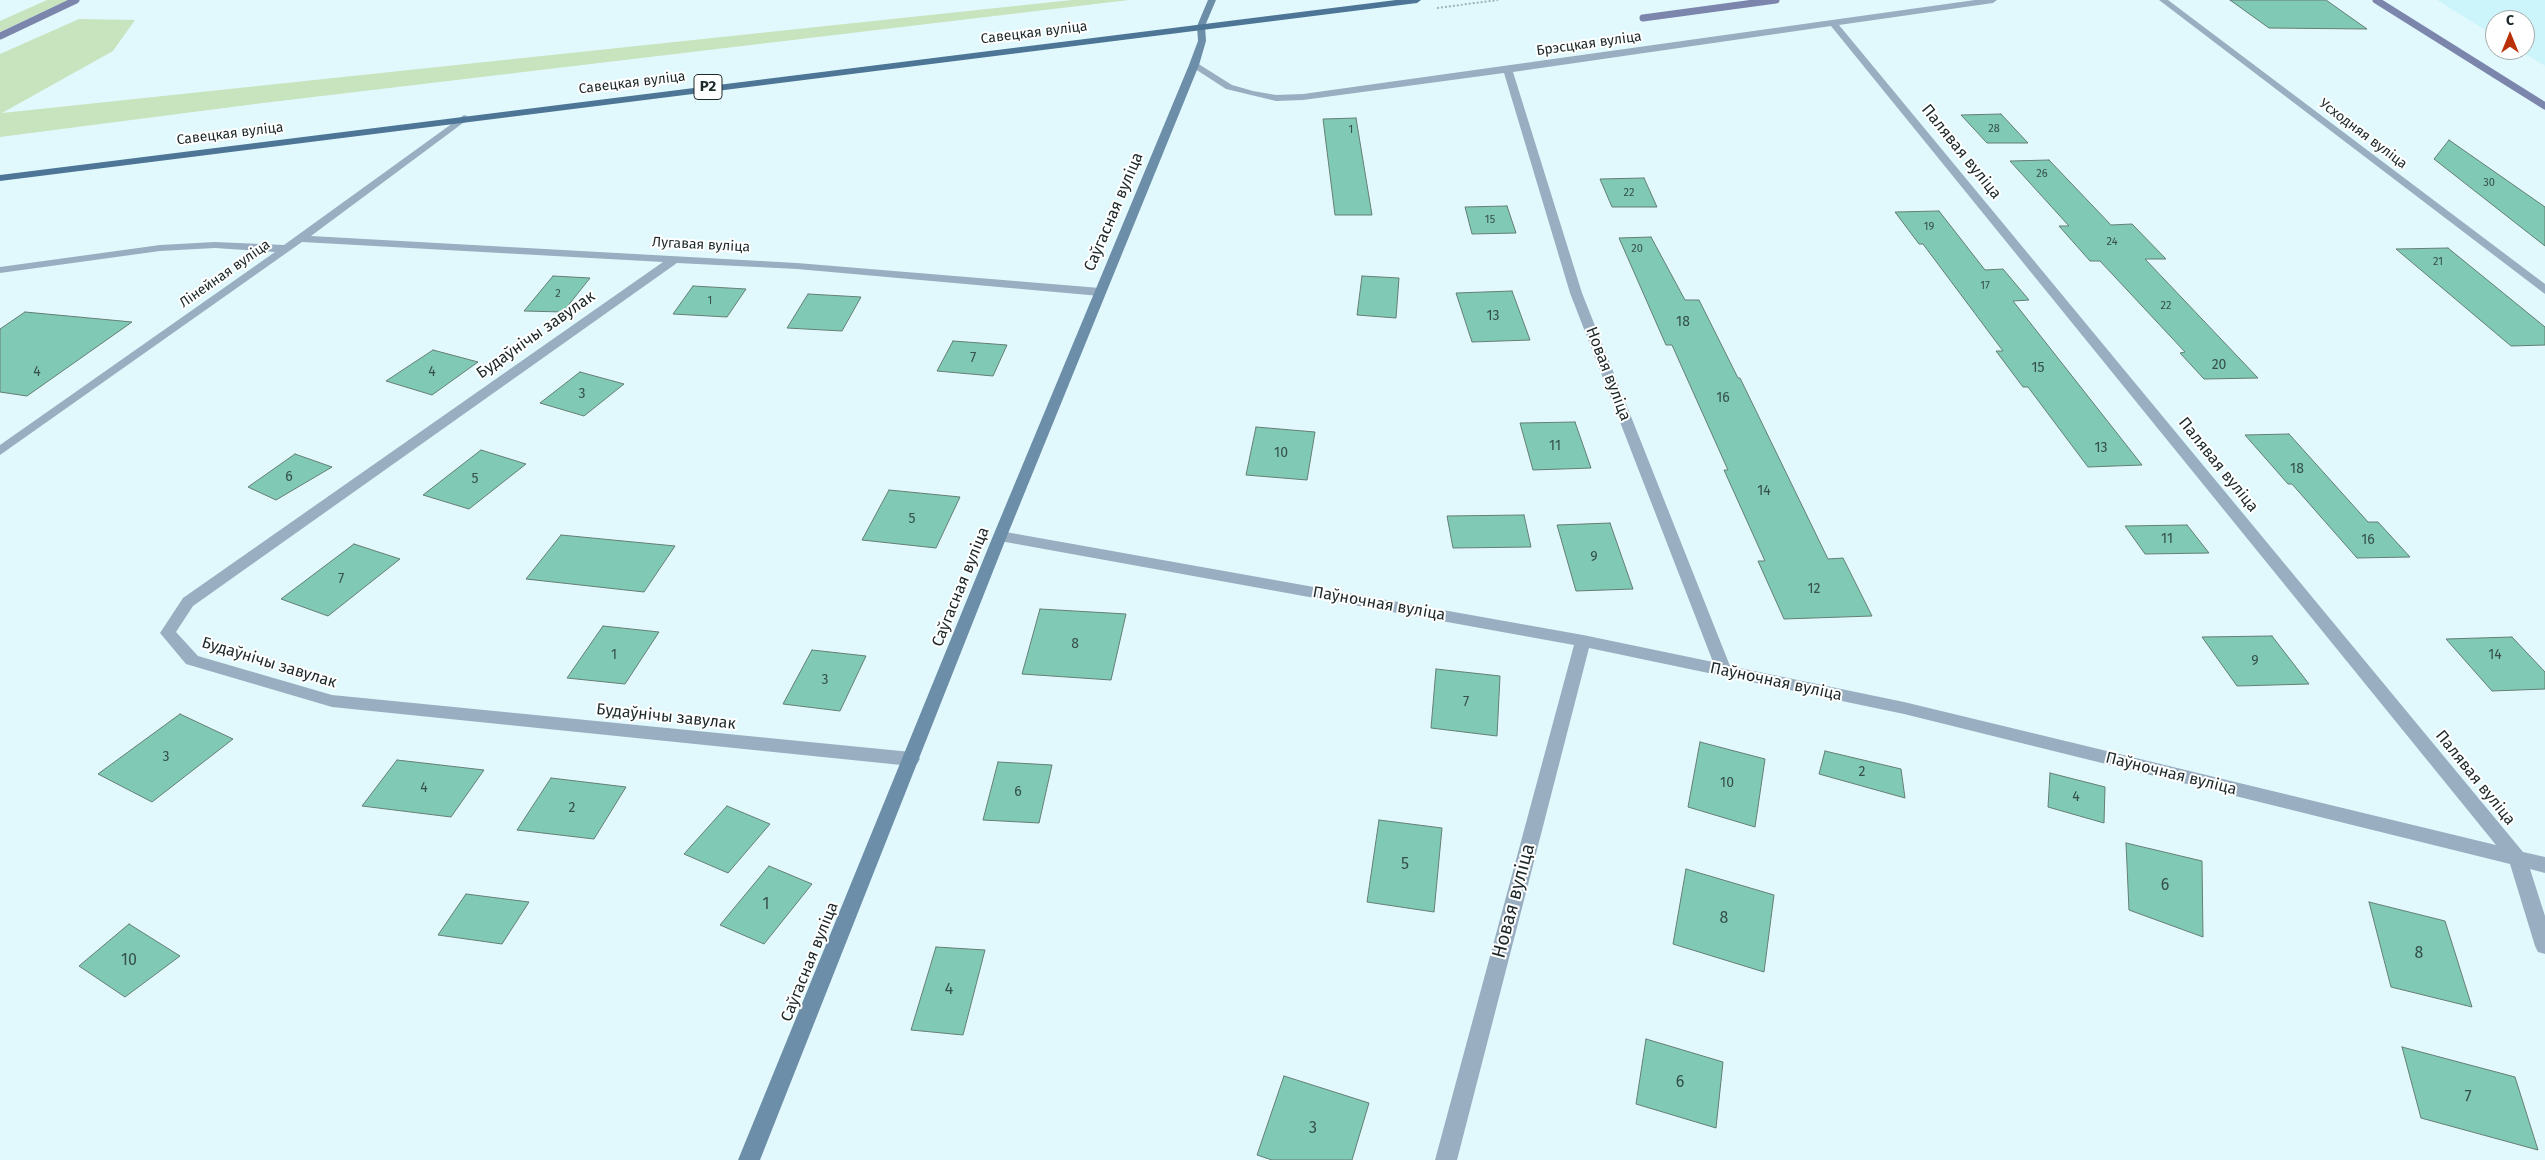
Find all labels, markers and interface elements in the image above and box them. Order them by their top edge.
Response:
north arrow [2485,10,2535,60]
text: С [2506,12,2514,29]
street label: Савецкая вуліца [980,18,1088,48]
street label: Брэсцкая вуліца [1535,28,1643,60]
street label: Савецкая вуліца [578,68,686,98]
road number: Р2 [694,74,722,100]
street label: Усходняя вуліца [2316,95,2410,173]
street label: Палявая вуліца [1917,101,2005,203]
street label: Савецкая вуліца [176,119,284,149]
house number: 28 [1988,122,2000,136]
house number: 1 [1349,123,1353,137]
street label: Саўгасная вуліца [1080,150,1148,274]
house number: 26 [2036,167,2048,181]
house number: 30 [2483,176,2495,190]
house number: 22 [1624,186,1634,200]
house number: 15 [1485,213,1495,227]
house number: 19 [1924,220,1934,234]
street label: Лугавая вуліца [652,234,750,256]
house number: 24 [2107,235,2117,249]
street label: Лінейная вуліца [176,236,274,312]
house number: 20 [1631,242,1643,256]
house number: 21 [2433,255,2443,269]
house number: 17 [1980,279,1990,293]
street label: Будаўнічы завулак [473,287,599,383]
house number: 2 [555,287,561,301]
house number: 1 [708,294,712,308]
house number: 22 [2161,299,2171,313]
house number: 13 [1486,308,1500,324]
house number: 18 [1676,314,1690,330]
street label: Новая вуліца [1581,324,1635,424]
house number: 7 [970,350,976,366]
house number: 20 [2212,357,2226,373]
house number: 15 [2031,360,2045,376]
house number: 4 [33,364,41,380]
house number: 4 [428,364,436,380]
house number: 3 [579,386,585,402]
house number: 16 [1716,390,1730,406]
street label: Палявая вуліца [2174,414,2262,516]
house number: 11 [1549,438,1561,454]
house number: 13 [2094,440,2108,456]
house number: 10 [1274,445,1288,461]
house number: 18 [2290,461,2304,477]
house number: 6 [285,469,293,485]
house number: 5 [471,471,479,487]
house number: 14 [1757,483,1771,499]
house number: 5 [908,511,916,527]
street label: Саўгасная вуліца [928,524,994,650]
house number: 11 [2161,531,2173,547]
house number: 16 [2361,532,2375,548]
house number: 9 [1590,549,1598,565]
house number: 7 [338,571,344,587]
house number: 12 [1808,581,1820,597]
street label: Паўночная вуліца [1311,583,1447,625]
street label: Будаўнічы завулак [199,633,339,693]
house number: 8 [1071,636,1079,652]
house number: 1 [611,647,617,663]
house number: 14 [2488,647,2502,663]
house number: 9 [2251,653,2259,669]
street label: Паўночная вуліца [1708,659,1844,705]
house number: 3 [822,672,828,688]
house number: 7 [1463,694,1469,710]
street label: Будаўнічы завулак [595,700,737,734]
street label: Палявая вуліца [2431,727,2519,829]
street label: Паўночная вуліца [2104,748,2238,800]
house number: 3 [163,749,169,765]
house number: 2 [1859,764,1865,780]
house number: 10 [1720,775,1734,791]
house number: 4 [420,780,428,796]
house number: 6 [1014,784,1022,800]
house number: 4 [2072,789,2080,805]
house number: 2 [569,800,575,816]
street label: Новая вуліца [1488,841,1540,961]
house number: 5 [1401,855,1409,875]
house number: 6 [2161,876,2169,896]
house number: 1 [763,895,769,915]
street label: Саўгасная вуліца [777,899,843,1025]
house number: 8 [1720,909,1728,929]
house number: 8 [2415,944,2423,964]
house number: 10 [121,951,137,971]
house number: 4 [945,980,953,1000]
house number: 6 [1676,1073,1684,1093]
house number: 7 [2464,1088,2472,1108]
house number: 3 [1309,1119,1317,1139]

